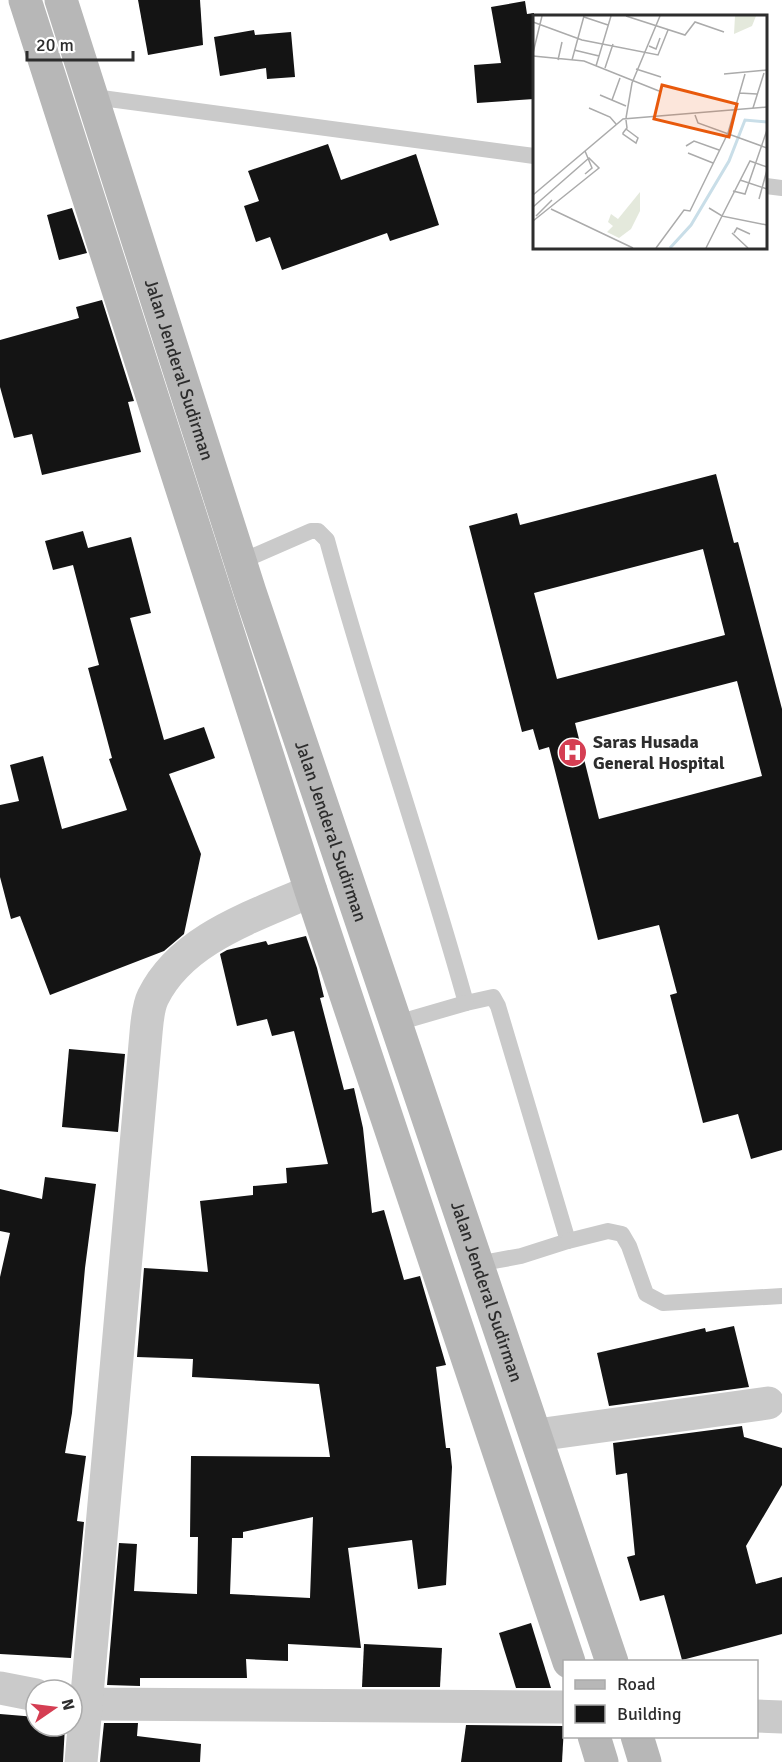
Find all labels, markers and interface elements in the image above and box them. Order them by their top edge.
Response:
inset map [533,15,767,249]
scale bar [27,24,134,62]
text: 20 m [36,34,74,56]
street label: Jalan Jenderal Sudirman [140,276,218,463]
place label: Saras Husada General Hospital [593,731,725,774]
hospital icon: Saras Husada General Hospital [556,736,588,768]
street label: Jalan Jenderal Sudirman [290,738,372,925]
street label: Jalan Jenderal Sudirman [446,1198,527,1385]
legend [563,1660,758,1738]
text: Road [617,1673,656,1695]
north arrow [24,1678,84,1738]
text: N [57,1697,79,1712]
text: Building [617,1703,681,1725]

